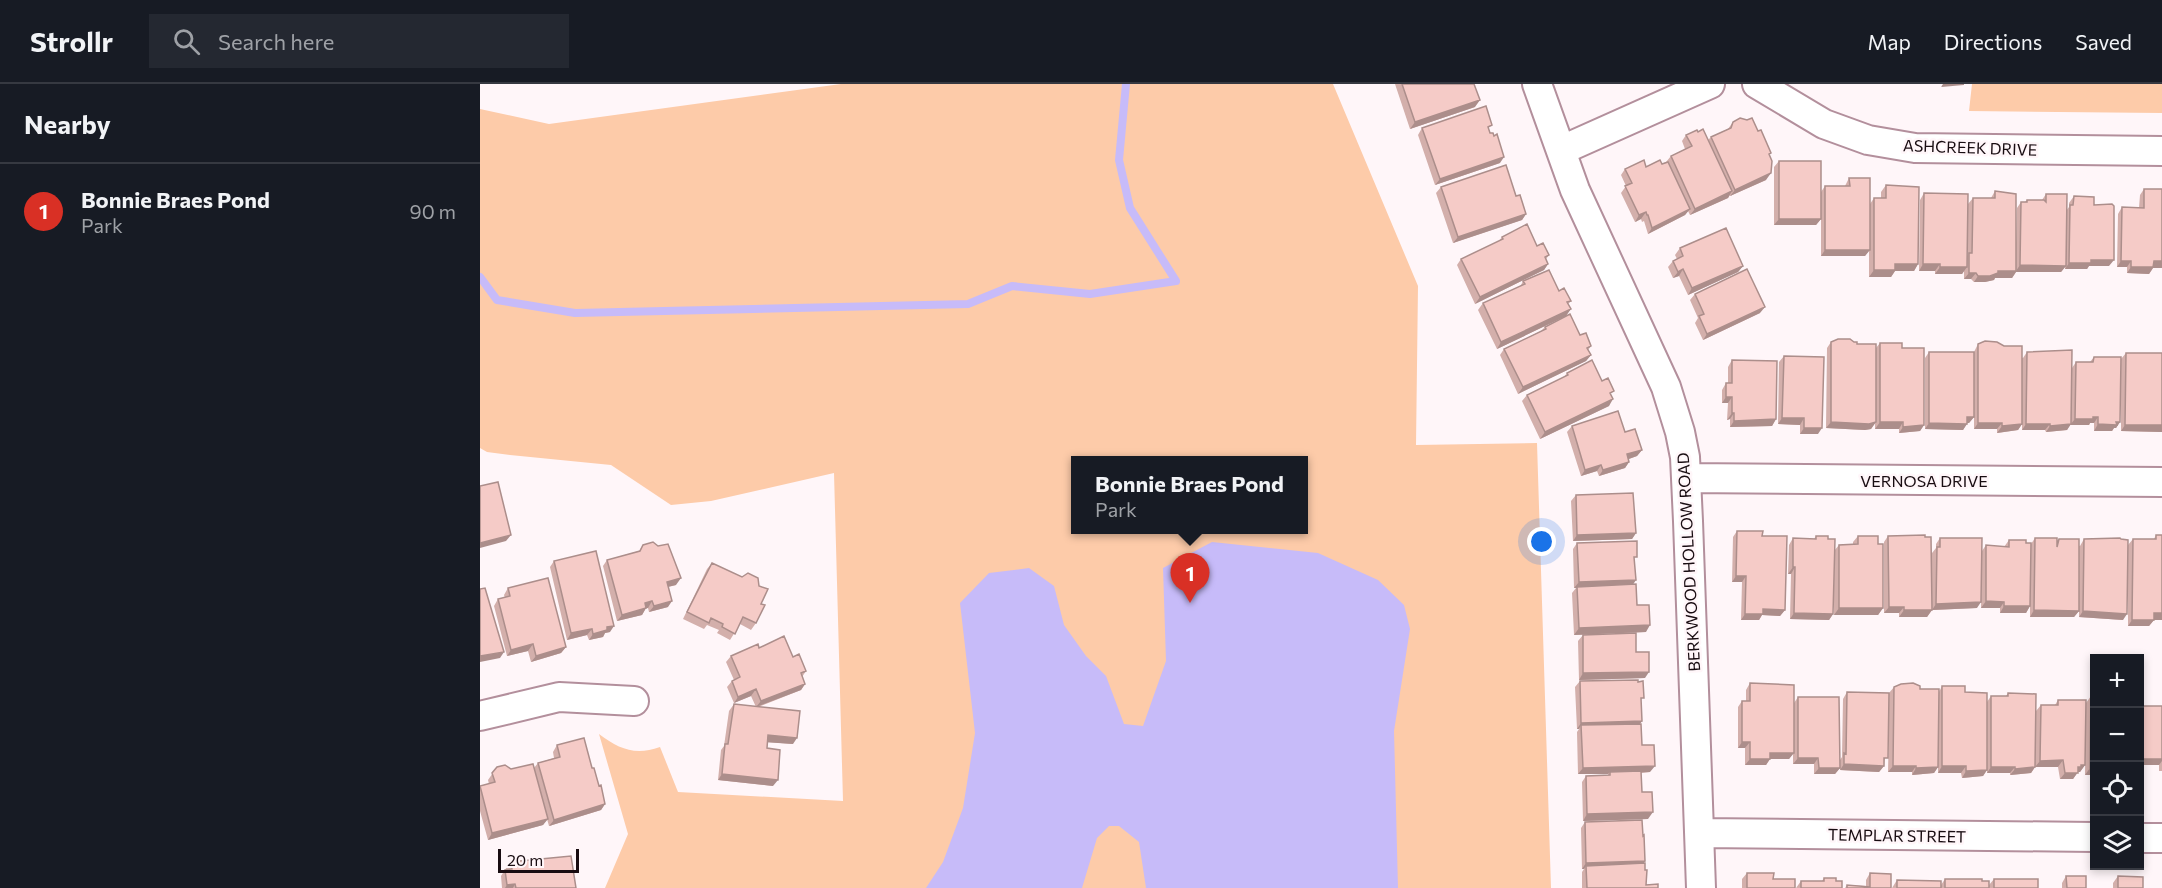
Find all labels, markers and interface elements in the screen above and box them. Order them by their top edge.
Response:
search box [149,14,569,68]
text: Strollr [30,24,113,58]
icon: search [170,25,203,58]
text: Search here [218,28,334,55]
text: Map [1868,29,1911,54]
text: Directions [1944,29,2042,54]
text: Saved [2075,29,2132,54]
text: Nearby [24,108,111,139]
street label: ASHCREEK DRIVE [1903,135,2037,159]
text: Bonnie Braes Pond [81,186,270,213]
text: 1 [39,199,48,223]
text: 90 m [410,199,456,223]
text: Park [81,213,123,237]
street label: BERKWOOD HOLLOW ROAD [1673,452,1703,672]
popup [1071,456,1308,534]
text: Bonnie Braes Pond [1095,470,1284,497]
street label: VERNOSA DRIVE [1860,471,1988,490]
text: Park [1095,497,1137,521]
your location [1527,527,1556,556]
pin: 1 [1170,554,1210,603]
map controls [2090,654,2144,870]
button: + [2090,654,2144,708]
button: − [2090,708,2144,762]
button: locate [2090,762,2144,816]
button: layers [2090,816,2144,870]
street label: TEMPLAR STREET [1828,824,1966,846]
scale bar [498,846,579,874]
text: 20 m [507,850,543,869]

